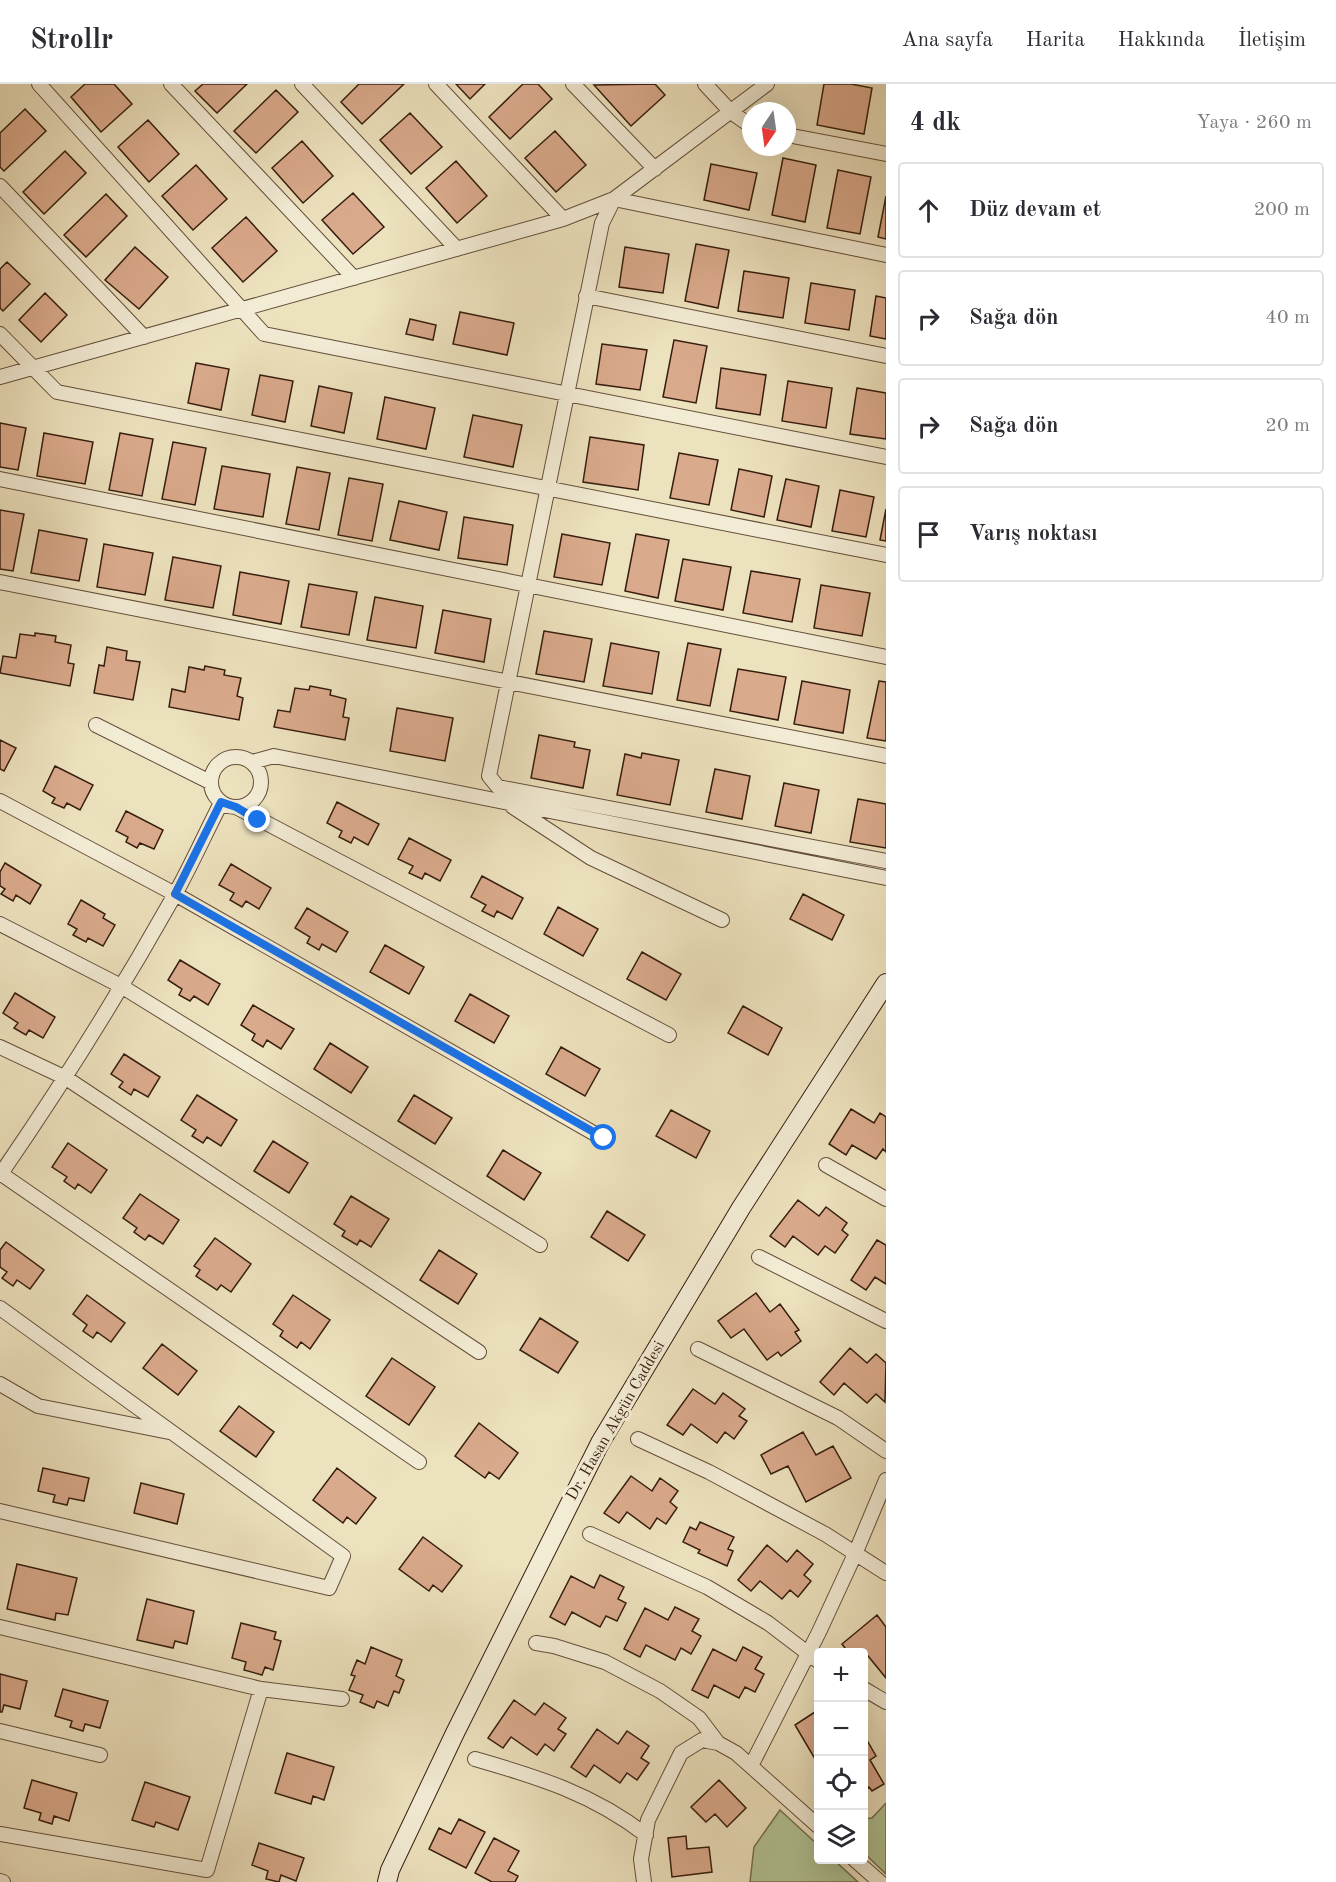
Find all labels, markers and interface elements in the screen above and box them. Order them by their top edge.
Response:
text: Strollr [30,27,113,55]
text: Ana sayfa [902,30,993,51]
text: Harita [1026,30,1085,51]
text: Hakkında [1118,30,1205,51]
text: İletişim [1238,30,1306,51]
north arrow [742,102,796,156]
text: 4 dk [910,110,961,136]
text: Yaya · 260 m [1196,113,1312,133]
icon: ahead [912,194,945,227]
text: Düz devam et [969,199,1101,221]
text: 200 m [1254,200,1310,220]
icon: right [912,302,945,335]
text: Sağa dön [969,307,1059,329]
text: 40 m [1265,308,1310,328]
icon: right [912,410,945,443]
text: Sağa dön [969,415,1059,437]
text: 20 m [1265,416,1310,436]
icon: arrive [912,518,945,551]
text: Varış noktası [969,523,1098,545]
route end [244,806,270,832]
route start [590,1124,616,1150]
street label: Dr. Hasan Akgün Caddesi [564,1339,668,1503]
map controls [814,1648,868,1864]
button: + [814,1648,868,1702]
button: − [814,1702,868,1756]
button: locate [814,1756,868,1810]
button: layers [814,1810,868,1864]

